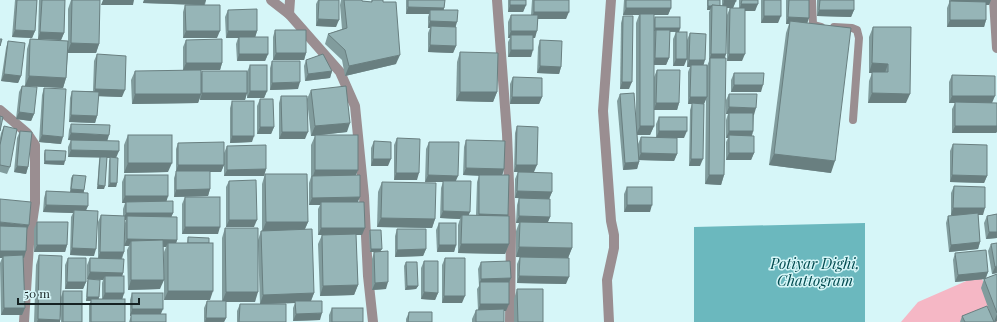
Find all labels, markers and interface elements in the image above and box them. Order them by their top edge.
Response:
water label: Potiyar Dighi, Chattogram [769,253,860,290]
scale bar [18,280,139,306]
text: 50 m [24,285,50,301]

